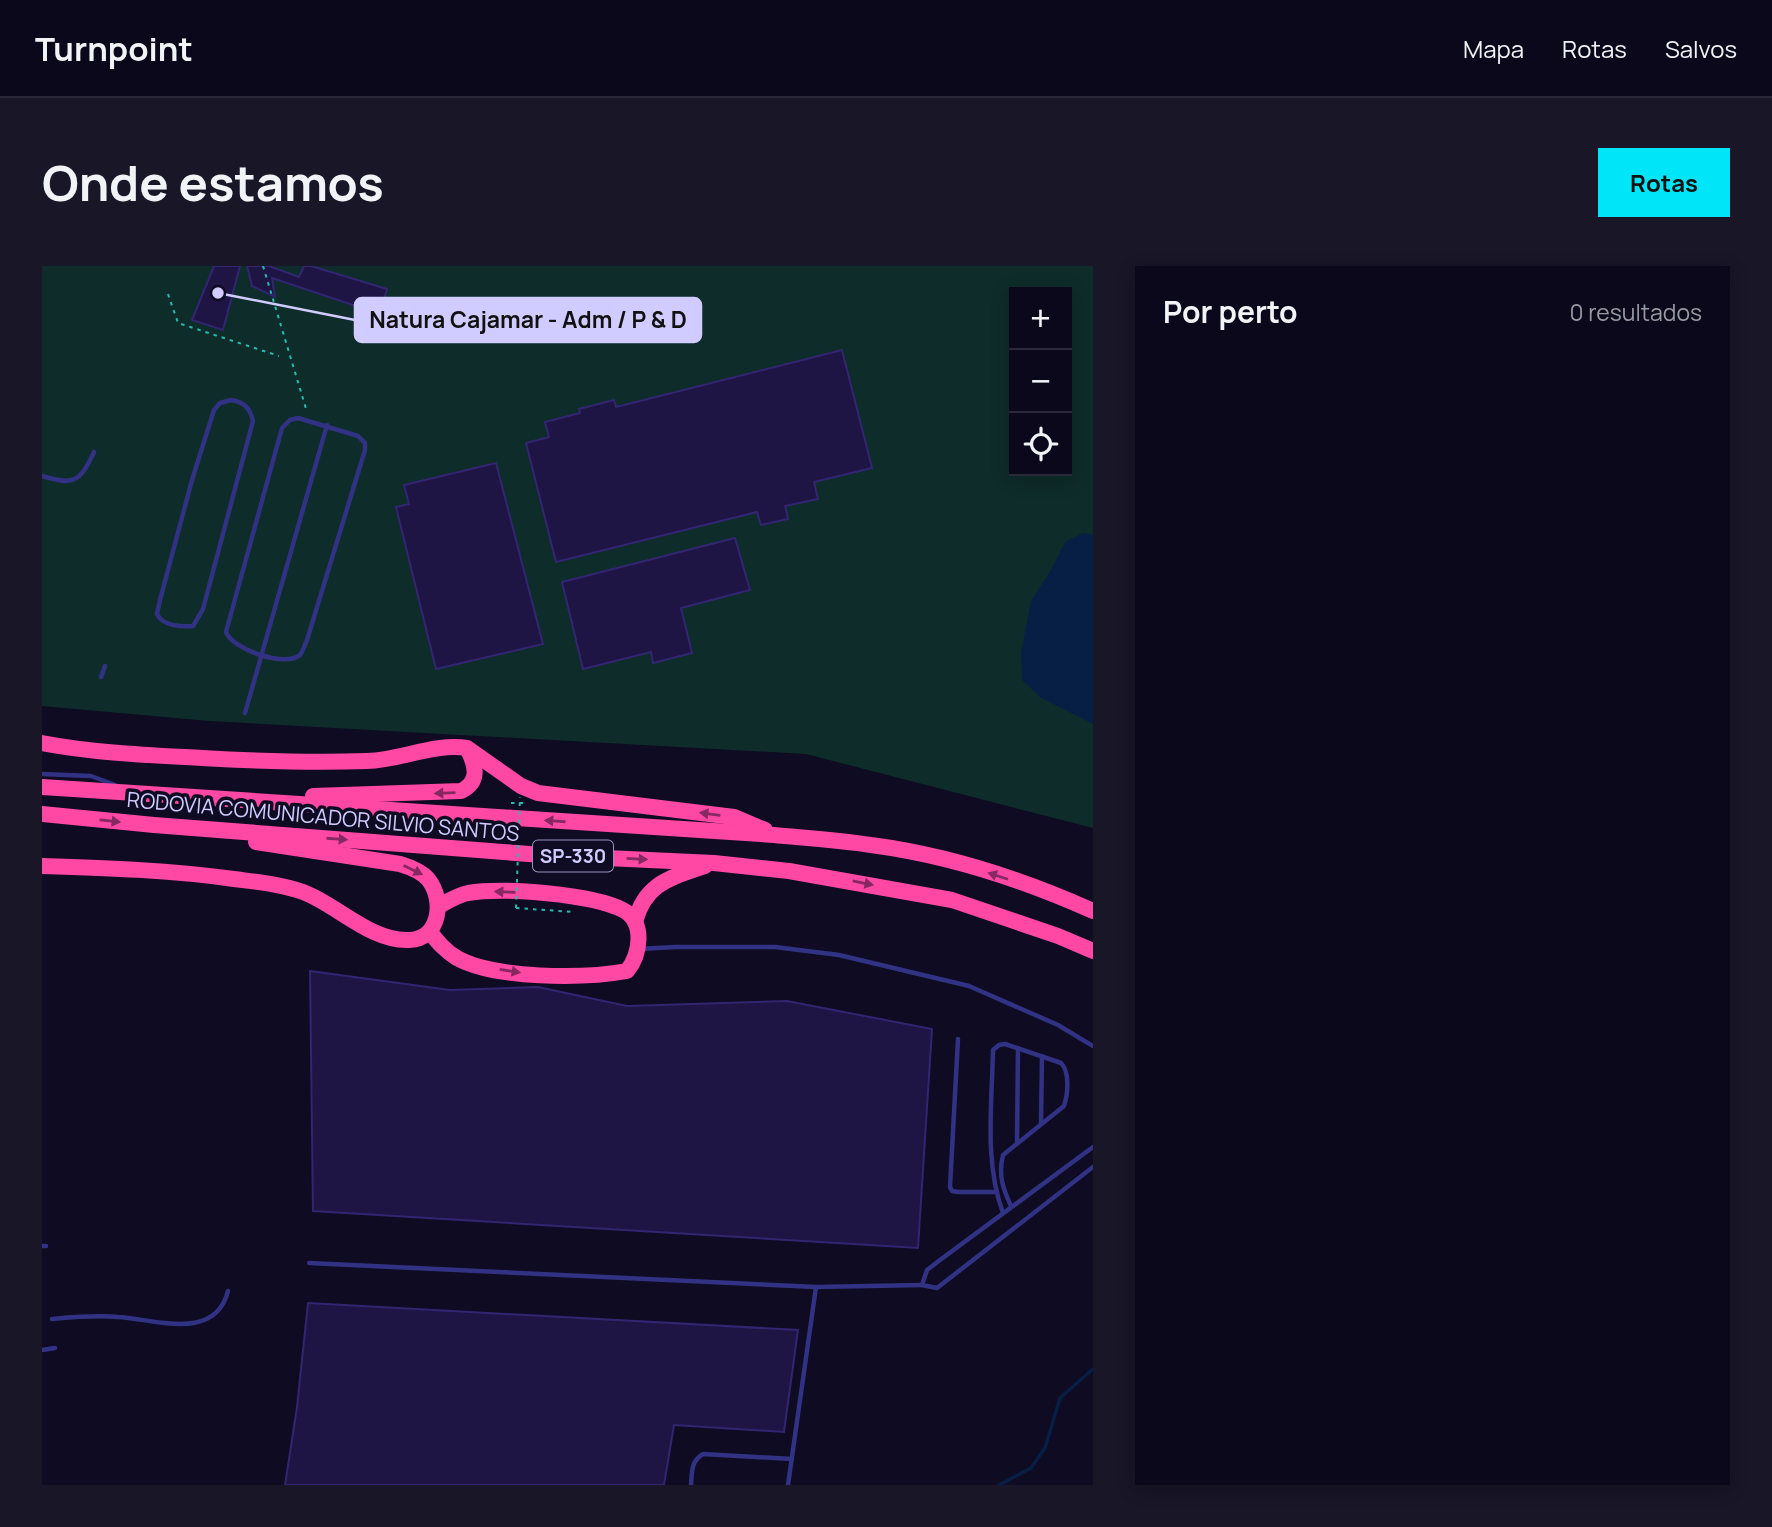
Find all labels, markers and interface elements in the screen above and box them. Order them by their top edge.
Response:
text: Turnpoint [35,26,193,71]
text: Mapa [1463,32,1524,65]
text: Rotas [1562,32,1627,65]
text: Salvos [1665,32,1737,65]
button: Rotas [1598,148,1730,217]
text: Onde estamos [42,149,384,216]
map controls [1009,287,1072,476]
button: + [1009,287,1072,350]
text: Por perto [1163,291,1298,332]
text: 0 resultados [1570,296,1702,328]
callout: Natura Cajamar - Adm / P & D [355,298,701,342]
text: Natura Cajamar - Adm / P & D [369,303,687,335]
button: − [1009,350,1072,413]
button: locate [1009,413,1072,476]
street label: RODOVIA COMUNICADOR SILVIO SANTOS [126,785,521,847]
one-way arrow [434,787,456,798]
one-way arrow [699,808,721,819]
one-way arrow [99,815,121,826]
one-way arrow [543,815,565,826]
one-way arrow [326,834,348,845]
road number: SP-330 [533,841,613,872]
one-way arrow [626,854,648,865]
one-way arrow [403,865,423,876]
one-way arrow [987,870,1008,881]
one-way arrow [852,878,874,889]
one-way arrow [494,886,516,897]
one-way arrow [499,966,521,977]

